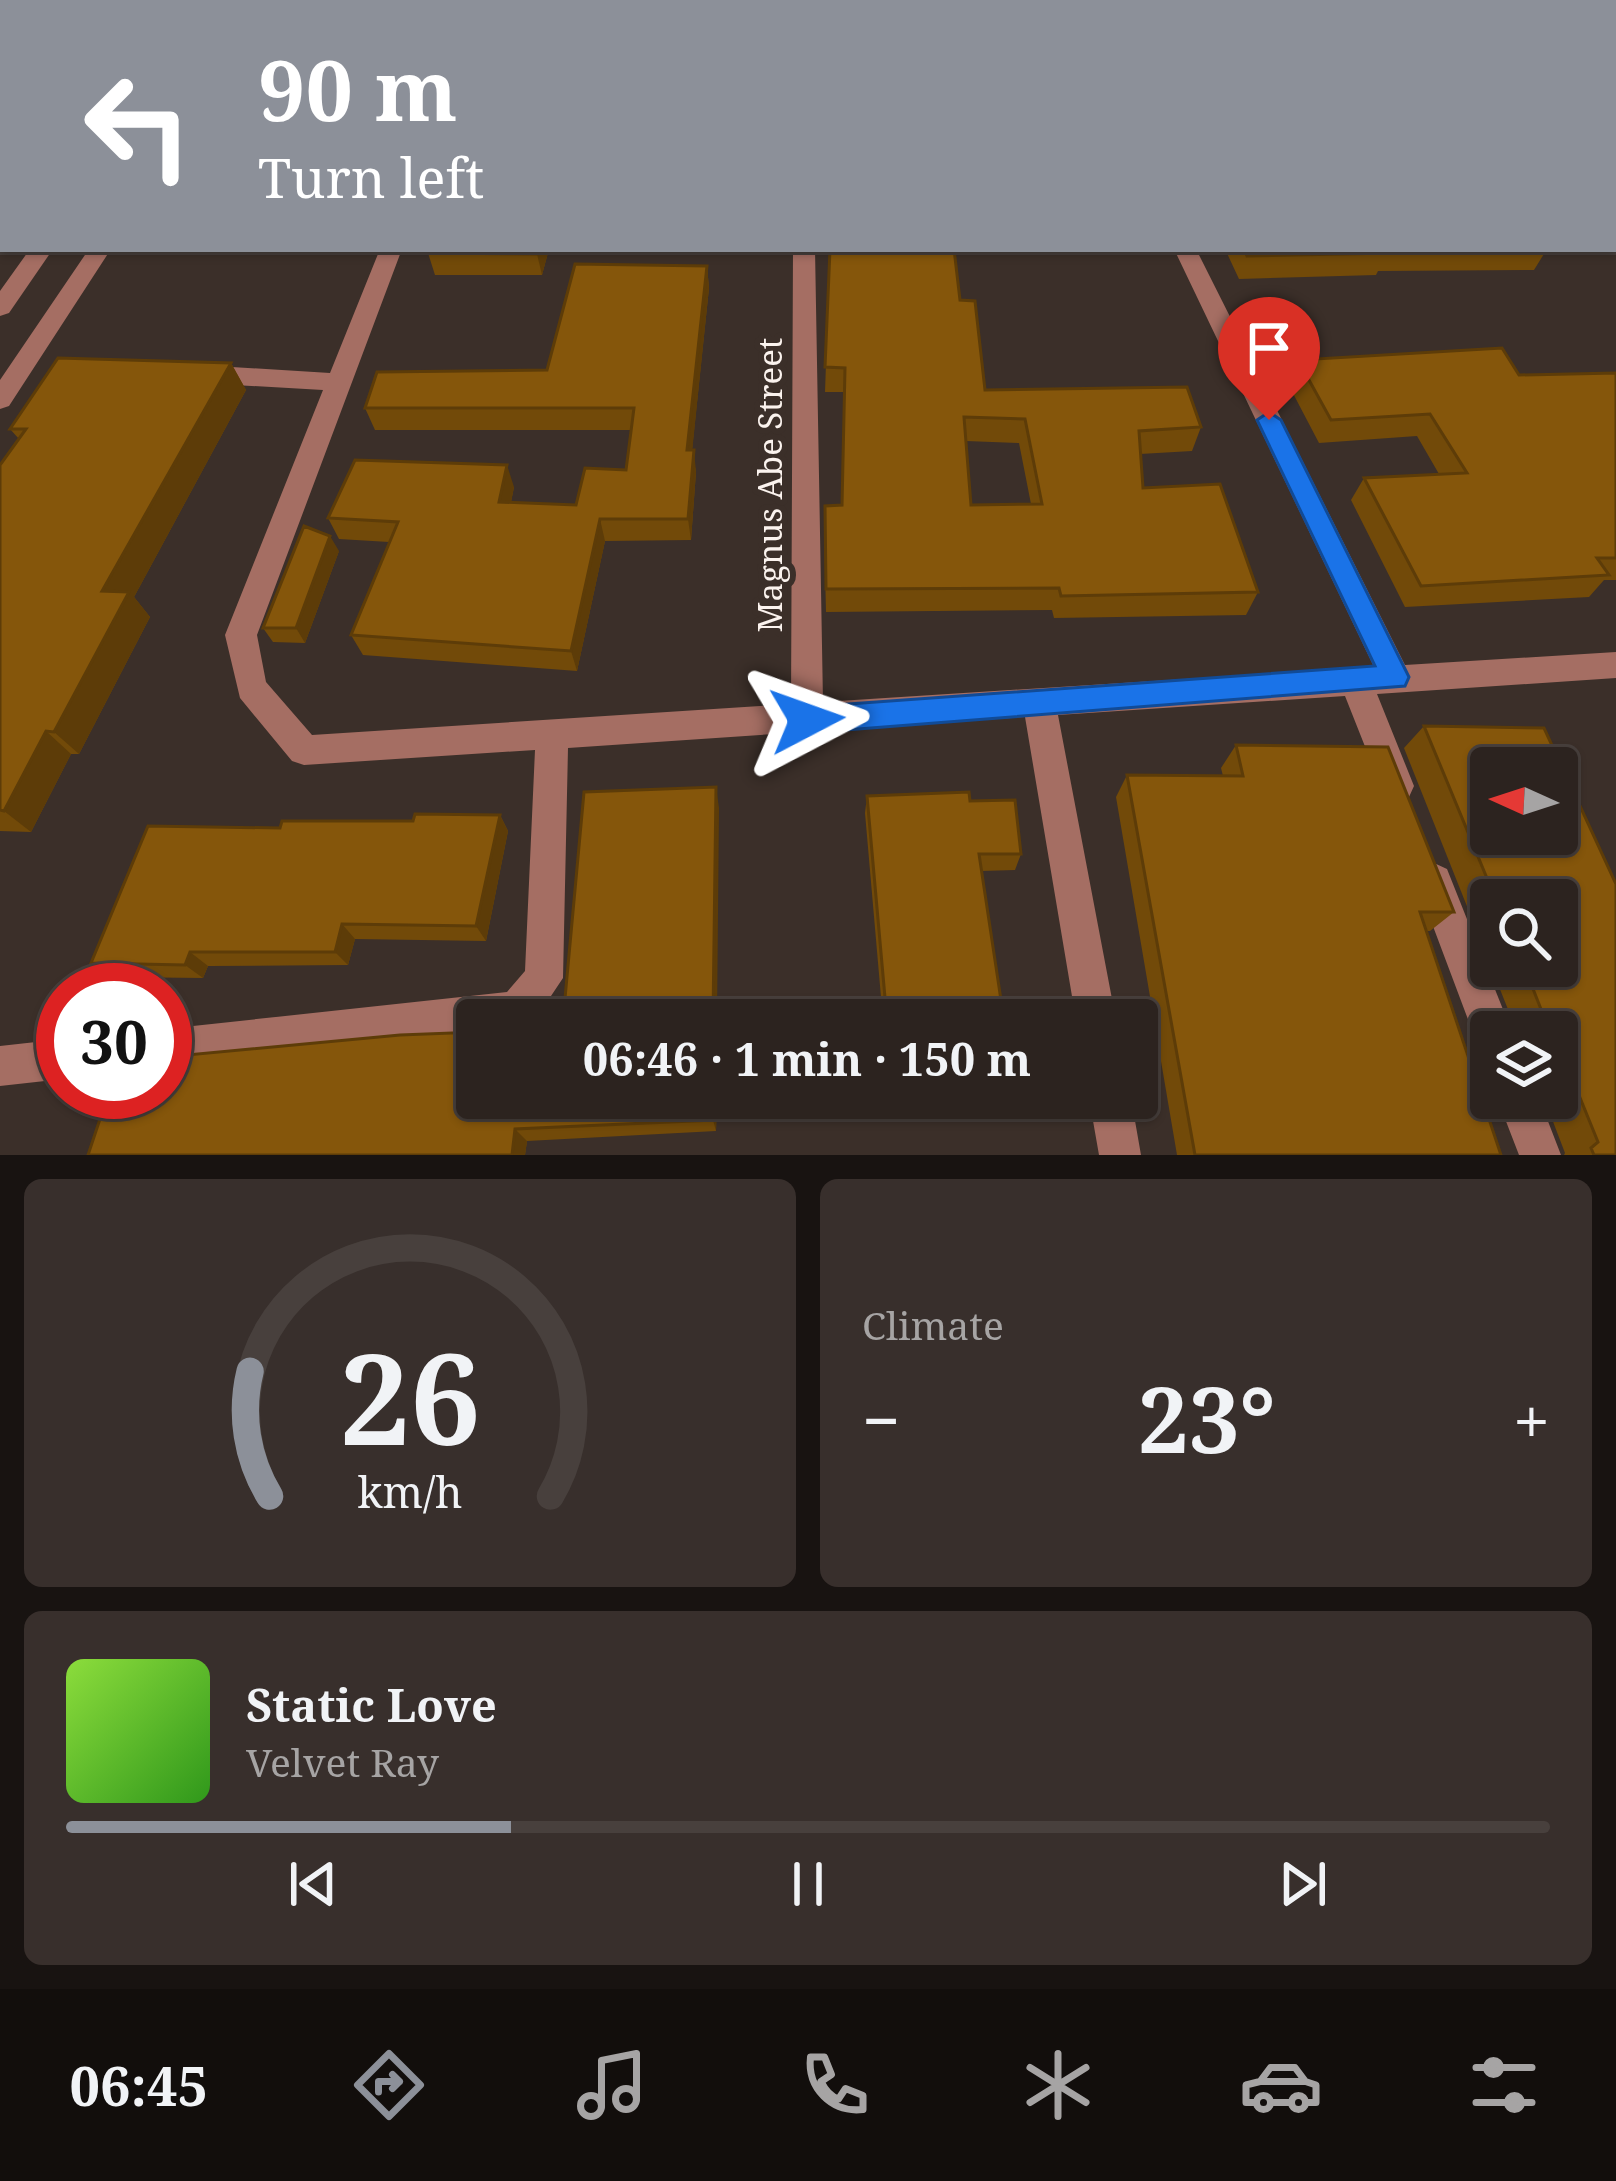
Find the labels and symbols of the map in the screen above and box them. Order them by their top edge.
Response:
pin [1218,297,1320,420]
street label: Magnus Abe Street [747,338,792,632]
position arrow [744,657,870,783]
north arrow [1470,747,1578,855]
speed limit sign: 30 [36,963,192,1119]

